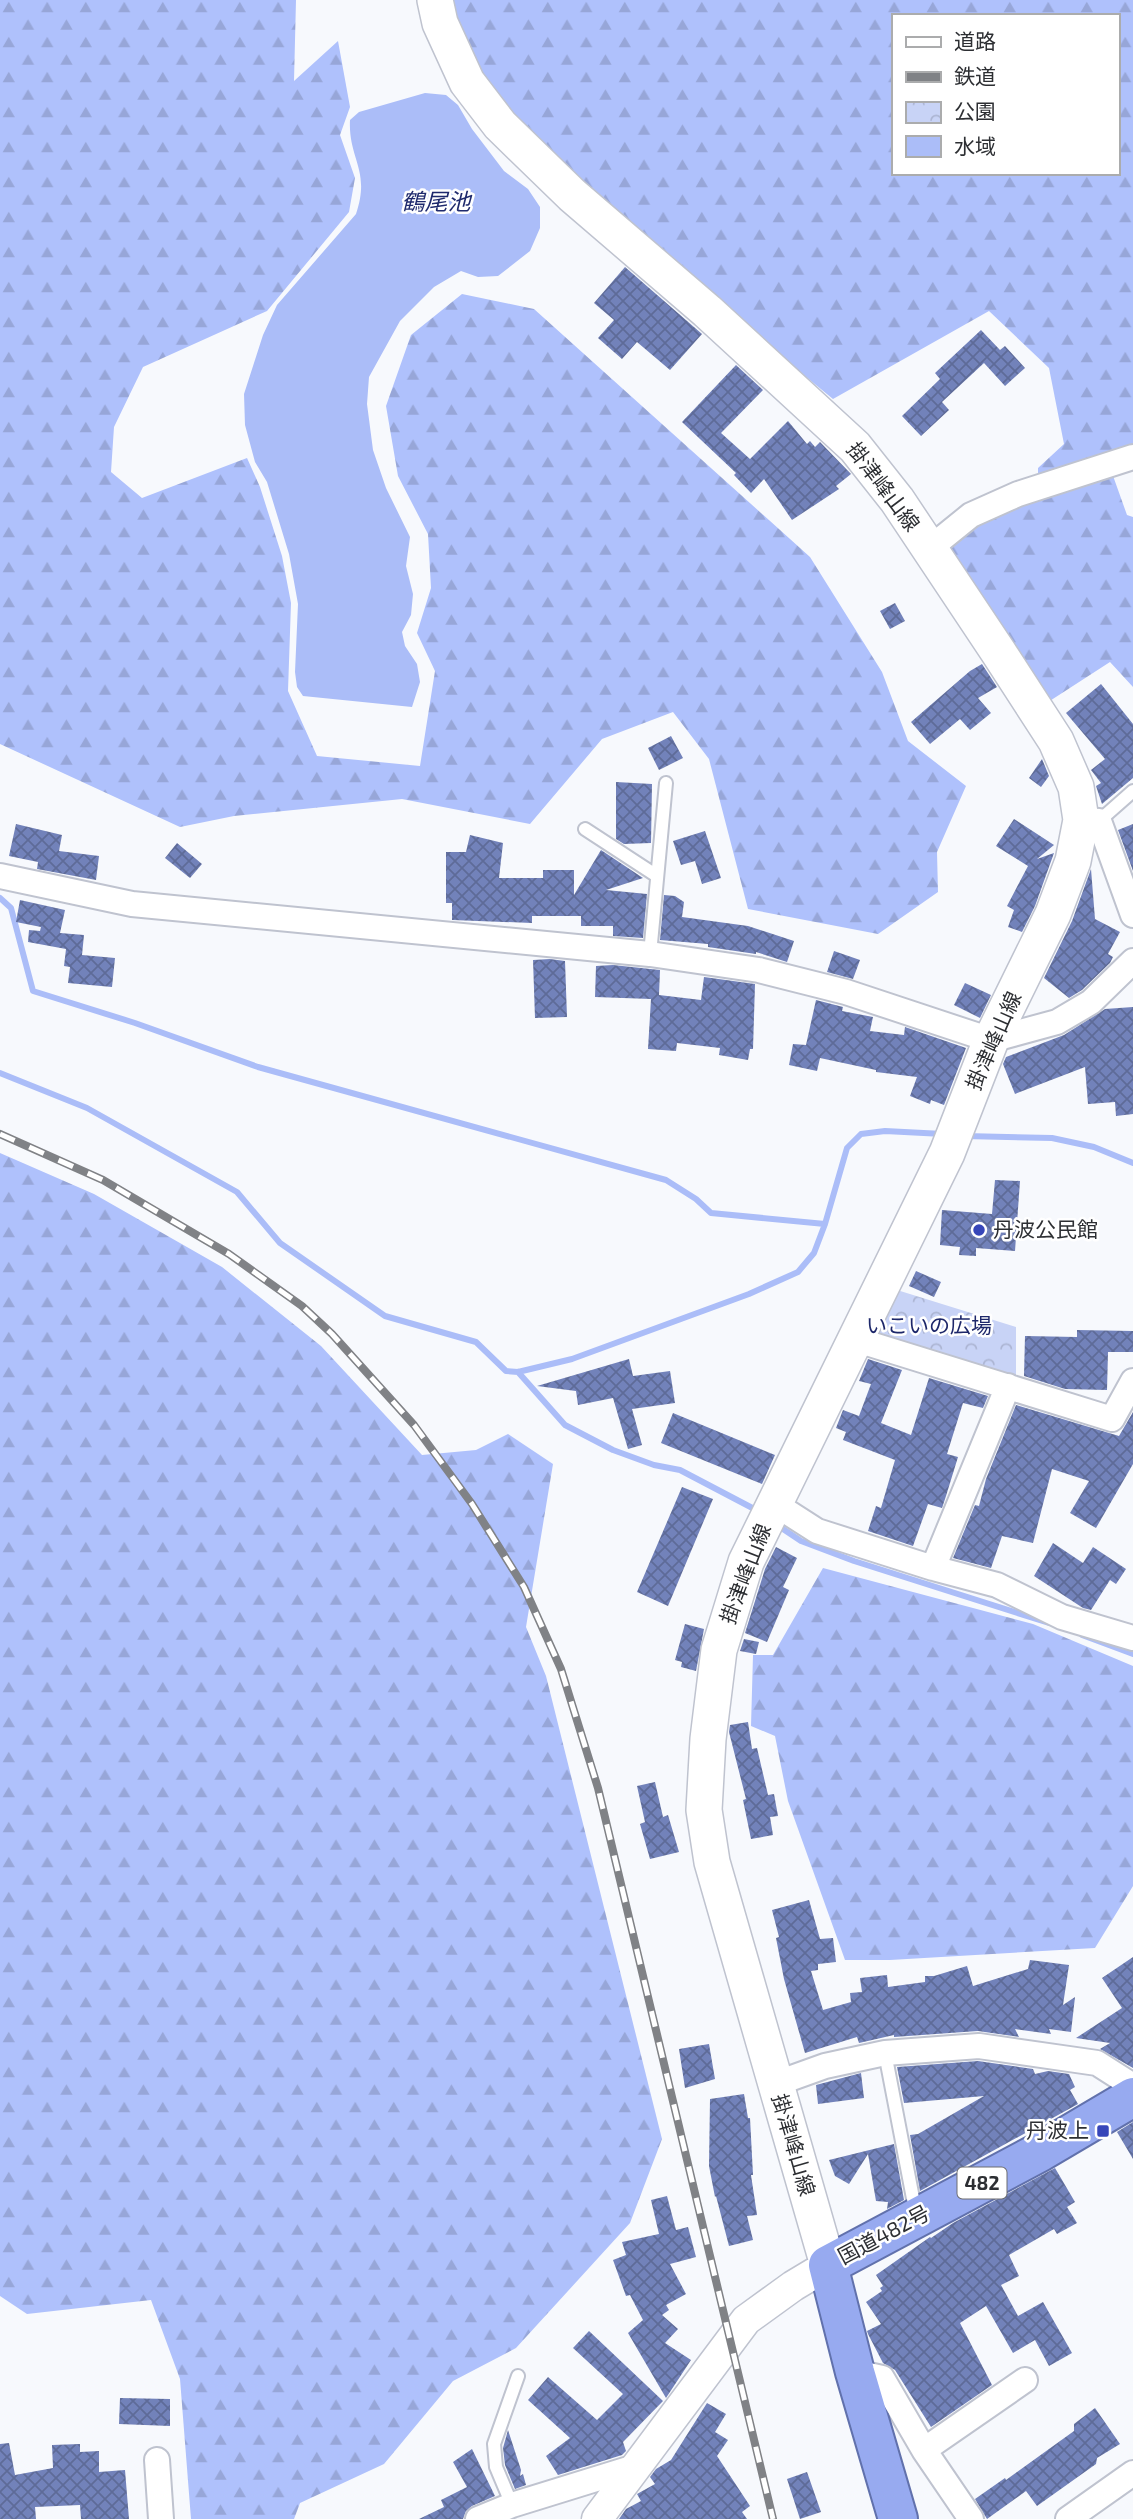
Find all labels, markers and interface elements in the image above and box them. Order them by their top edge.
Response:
legend [892,14,1119,175]
text: 道路 [954,28,996,53]
text: 鉄道 [954,63,996,88]
text: 公園 [954,98,996,123]
text: 水域 [954,133,996,158]
water label: 鶴尾池 [402,187,473,215]
street label: 掛津峰山線 [843,437,926,536]
street label: 掛津峰山線 [960,987,1025,1093]
place label: 丹波公民館 [993,1216,1098,1241]
marker: 丹波公民館 [971,1222,987,1238]
park label: いこいの広場 [866,1312,992,1337]
street label: 掛津峰山線 [714,1520,775,1627]
street label: 掛津峰山線 [768,2091,821,2198]
place label: 丹波上 [1026,2117,1089,2142]
marker: 丹波上 [1095,2123,1111,2139]
road number: 482 [958,2168,1006,2198]
street label: 国道482号 [833,2199,934,2268]

